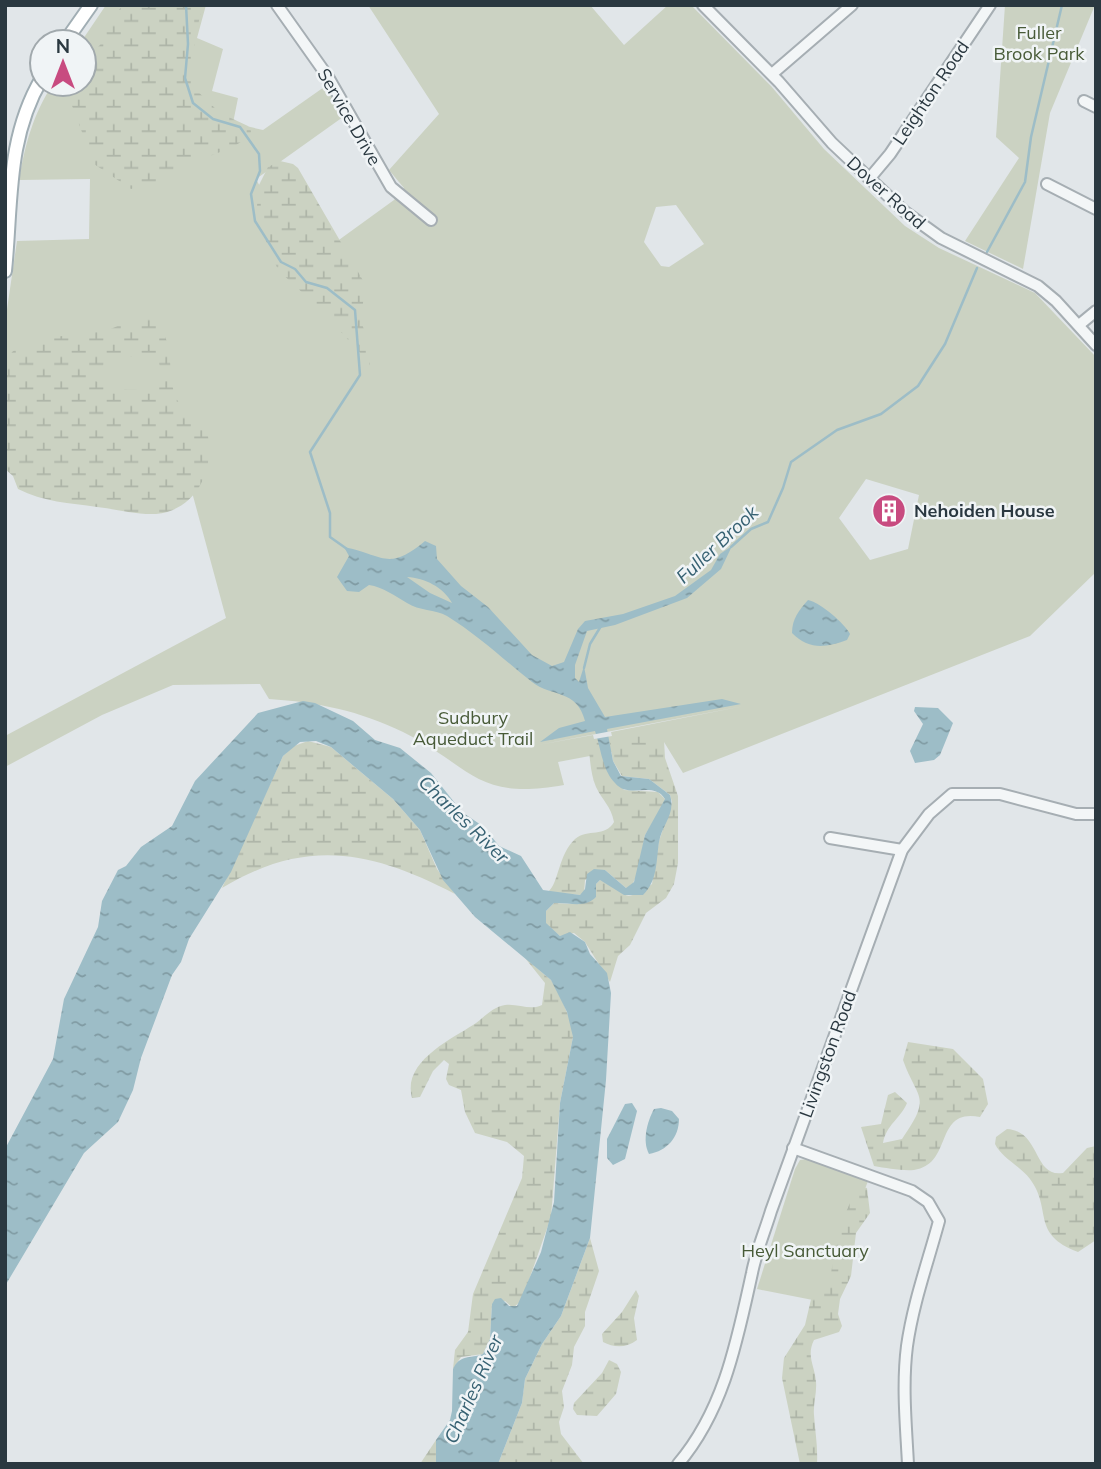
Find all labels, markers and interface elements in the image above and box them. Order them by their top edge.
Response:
park label: Fuller Brook Park [993,21,1085,65]
north arrow [28,28,98,98]
text: N [56,34,70,58]
street label: Leighton Road [887,36,974,149]
street label: Service Drive [312,64,387,170]
street label: Dover Road [842,151,931,234]
building icon: Nehoiden House [870,492,908,530]
water label: Fuller Brook [671,499,764,588]
place label: Nehoiden House [914,499,1055,522]
park label: Sudbury Aqueduct Trail [413,706,533,750]
water label: Charles River [414,770,515,869]
street label: Livingston Road [794,987,861,1121]
park label: Heyl Sanctuary [741,1239,869,1262]
water label: Charles River [438,1330,508,1447]

